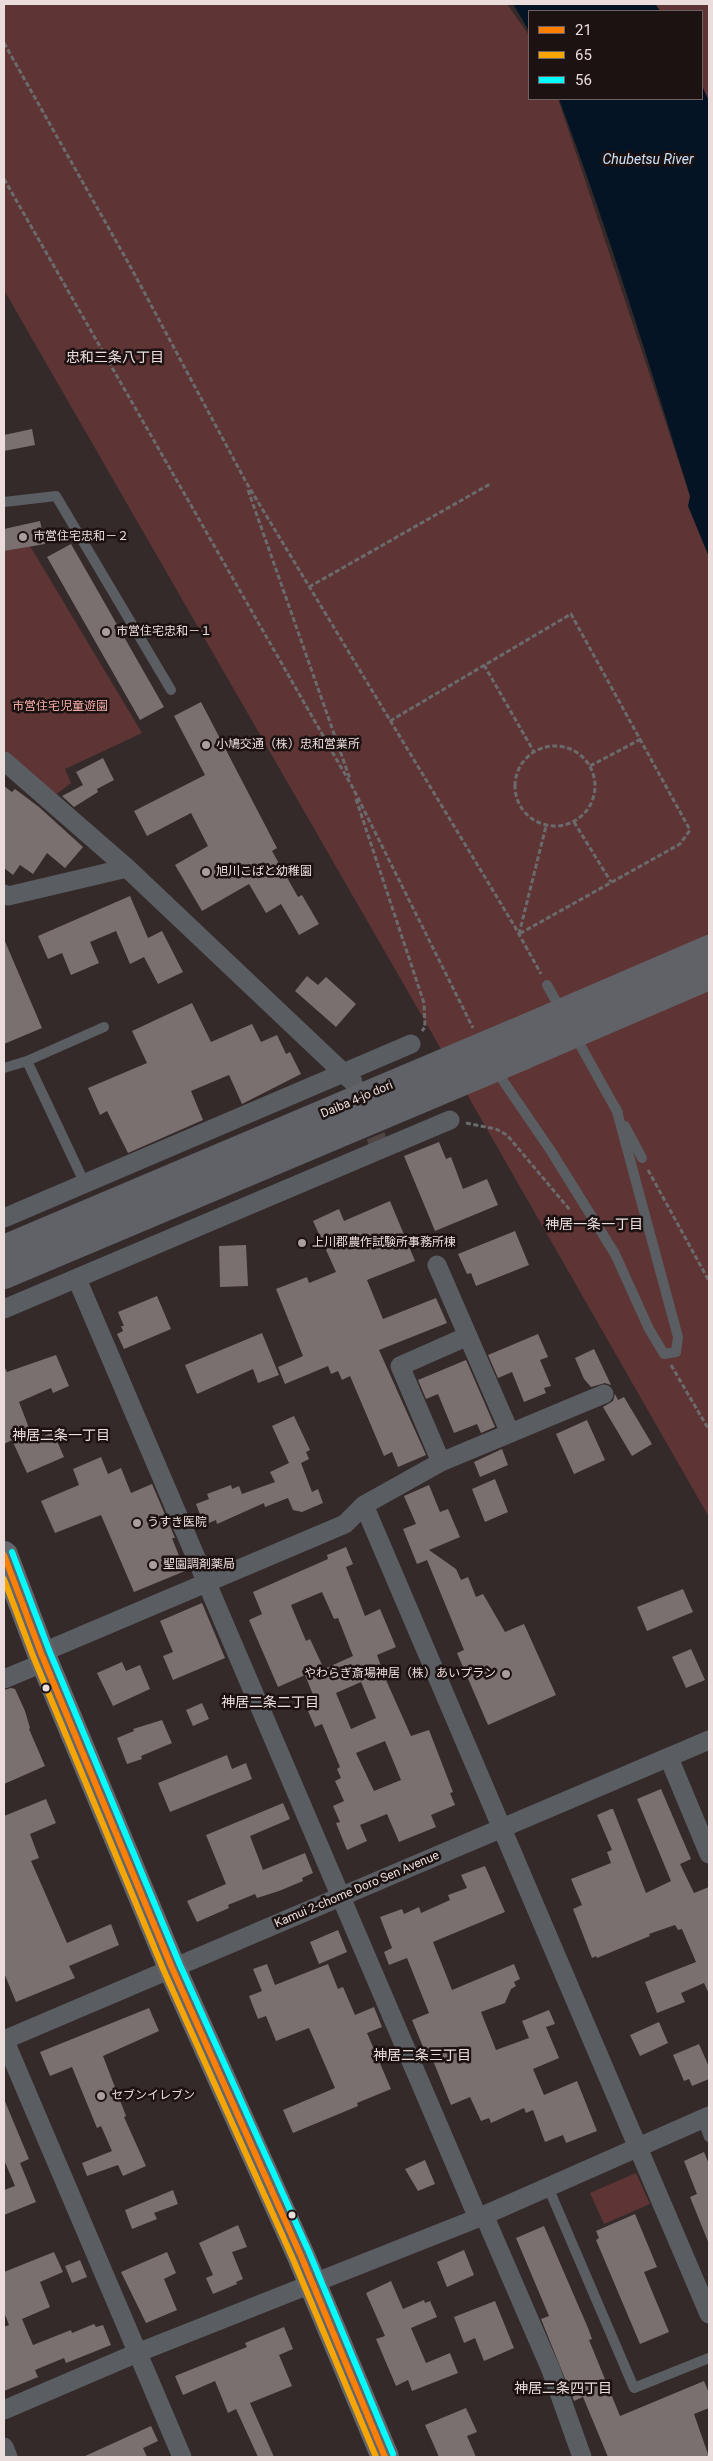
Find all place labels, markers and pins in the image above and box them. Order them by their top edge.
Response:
place label: 市営住宅忠和－２ [33,530,129,544]
marker: 市営住宅忠和－２ [17,531,29,543]
place label: 市営住宅忠和－１ [116,625,212,639]
marker: 市営住宅忠和－１ [100,626,112,638]
place label: 小鳩交通（株）忠和営業所 [216,738,360,752]
marker: 小鳩交通（株）忠和営業所 [200,739,212,751]
place label: 旭川こばと幼稚園 [216,865,312,879]
marker: 旭川こばと幼稚園 [200,866,212,878]
place label: 上川郡農作試験所事務所棟 [312,1236,456,1250]
marker: 上川郡農作試験所事務所棟 [296,1237,308,1249]
place label: うすき医院 [147,1516,207,1530]
marker: うすき医院 [131,1517,143,1529]
place label: 聖園調剤薬局 [163,1558,235,1572]
marker: 聖園調剤薬局 [147,1559,159,1571]
place label: やわらぎ斎場神居（株）あいプラン [304,1667,496,1681]
marker: やわらぎ斎場神居（株）あいプラン [500,1668,512,1680]
unlabelled marker [41,1683,51,1693]
place label: セブンイレブン [111,2089,195,2103]
marker: セブンイレブン [95,2090,107,2102]
unlabelled marker [287,2210,297,2220]

